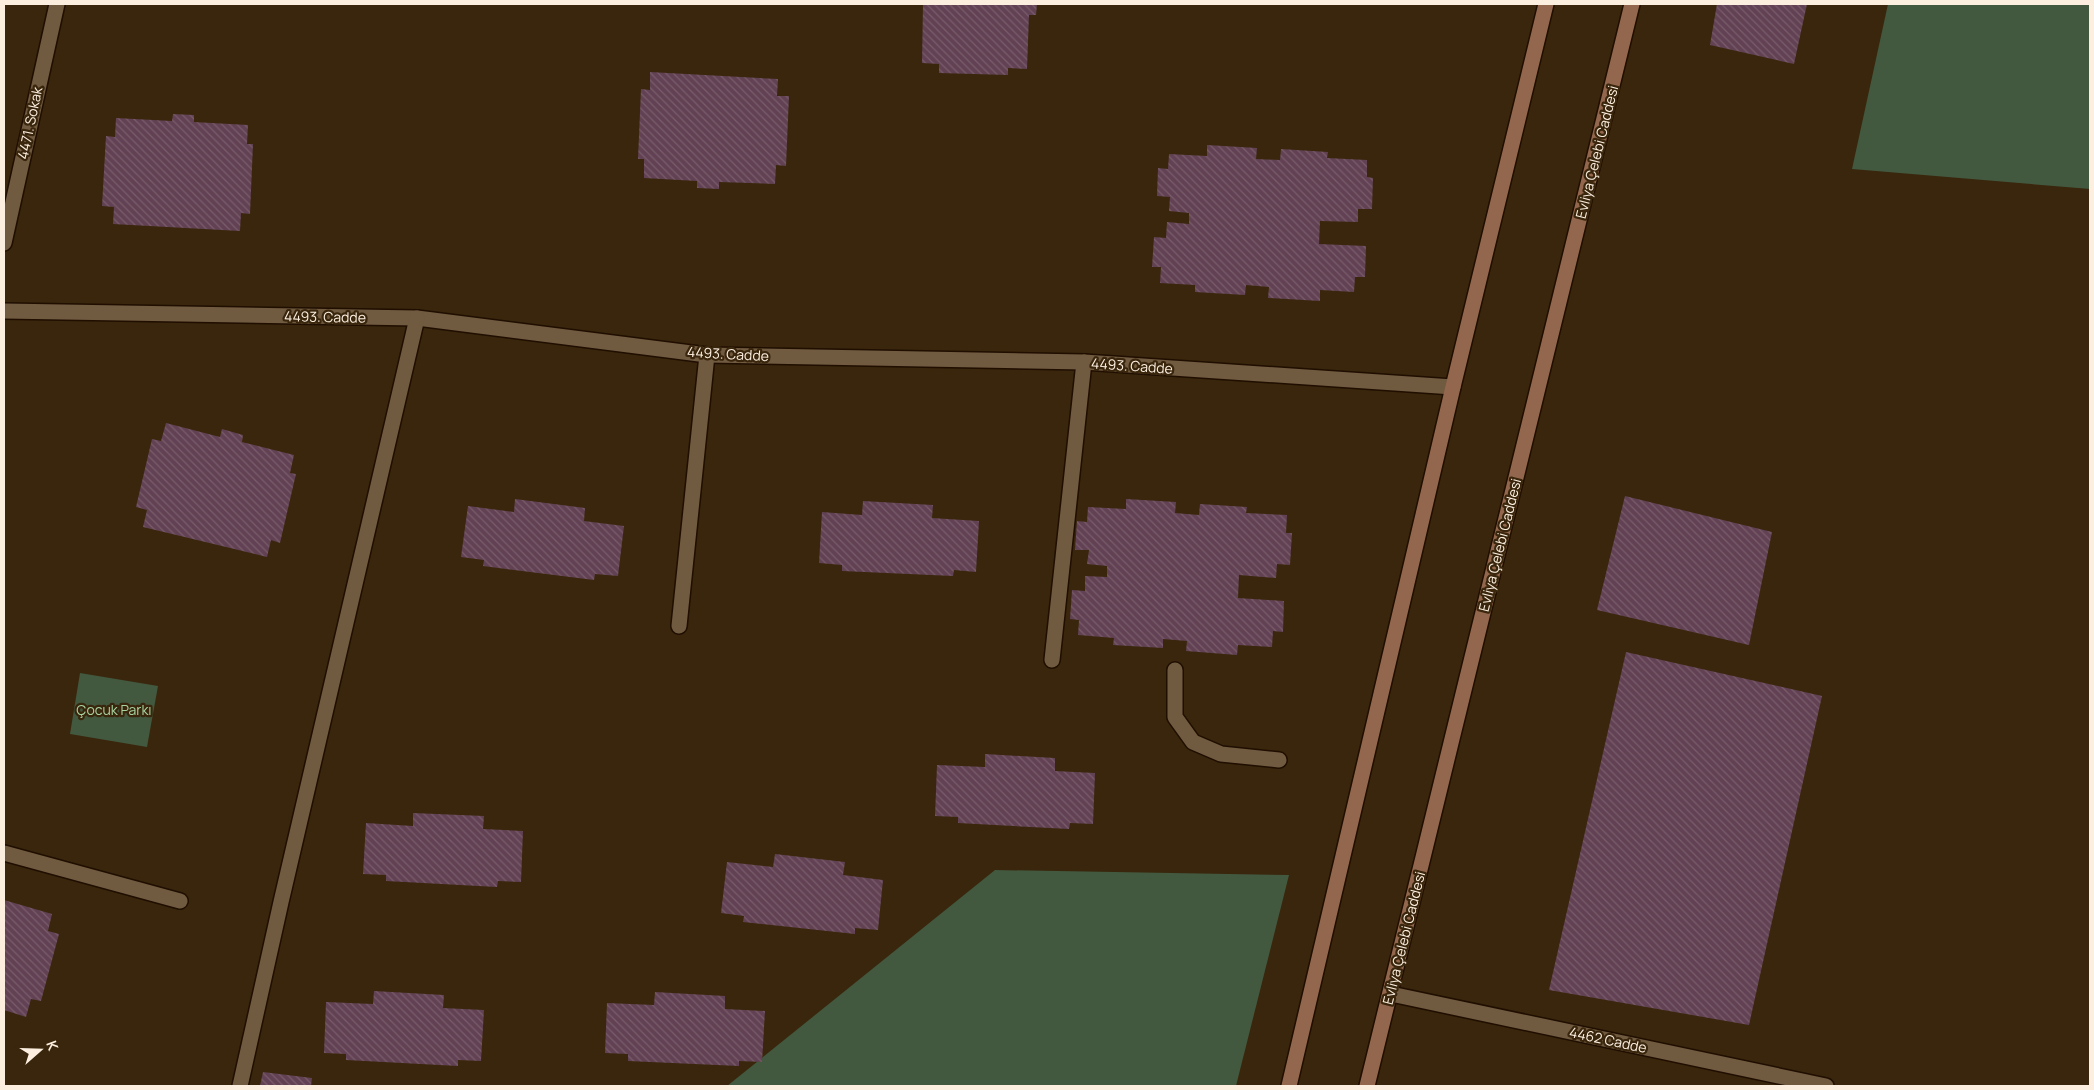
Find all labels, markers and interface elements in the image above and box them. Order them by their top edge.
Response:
street label: Evliya Çelebi Caddesi [1571,83,1622,220]
street label: 4471. Sokak [13,84,47,161]
street label: 4493. Cadde [284,306,366,327]
street label: 4493. Cadde [687,342,769,365]
street label: 4493. Cadde [1091,353,1174,378]
street label: Evliya Çelebi Caddesi [1474,476,1525,613]
park label: Çocuk Parkı [76,700,152,719]
street label: Evliya Çelebi Caddesi [1378,869,1429,1006]
street label: 4462 Cadde [1568,1022,1649,1057]
north arrow [15,1025,65,1075]
text: K [42,1038,63,1054]

